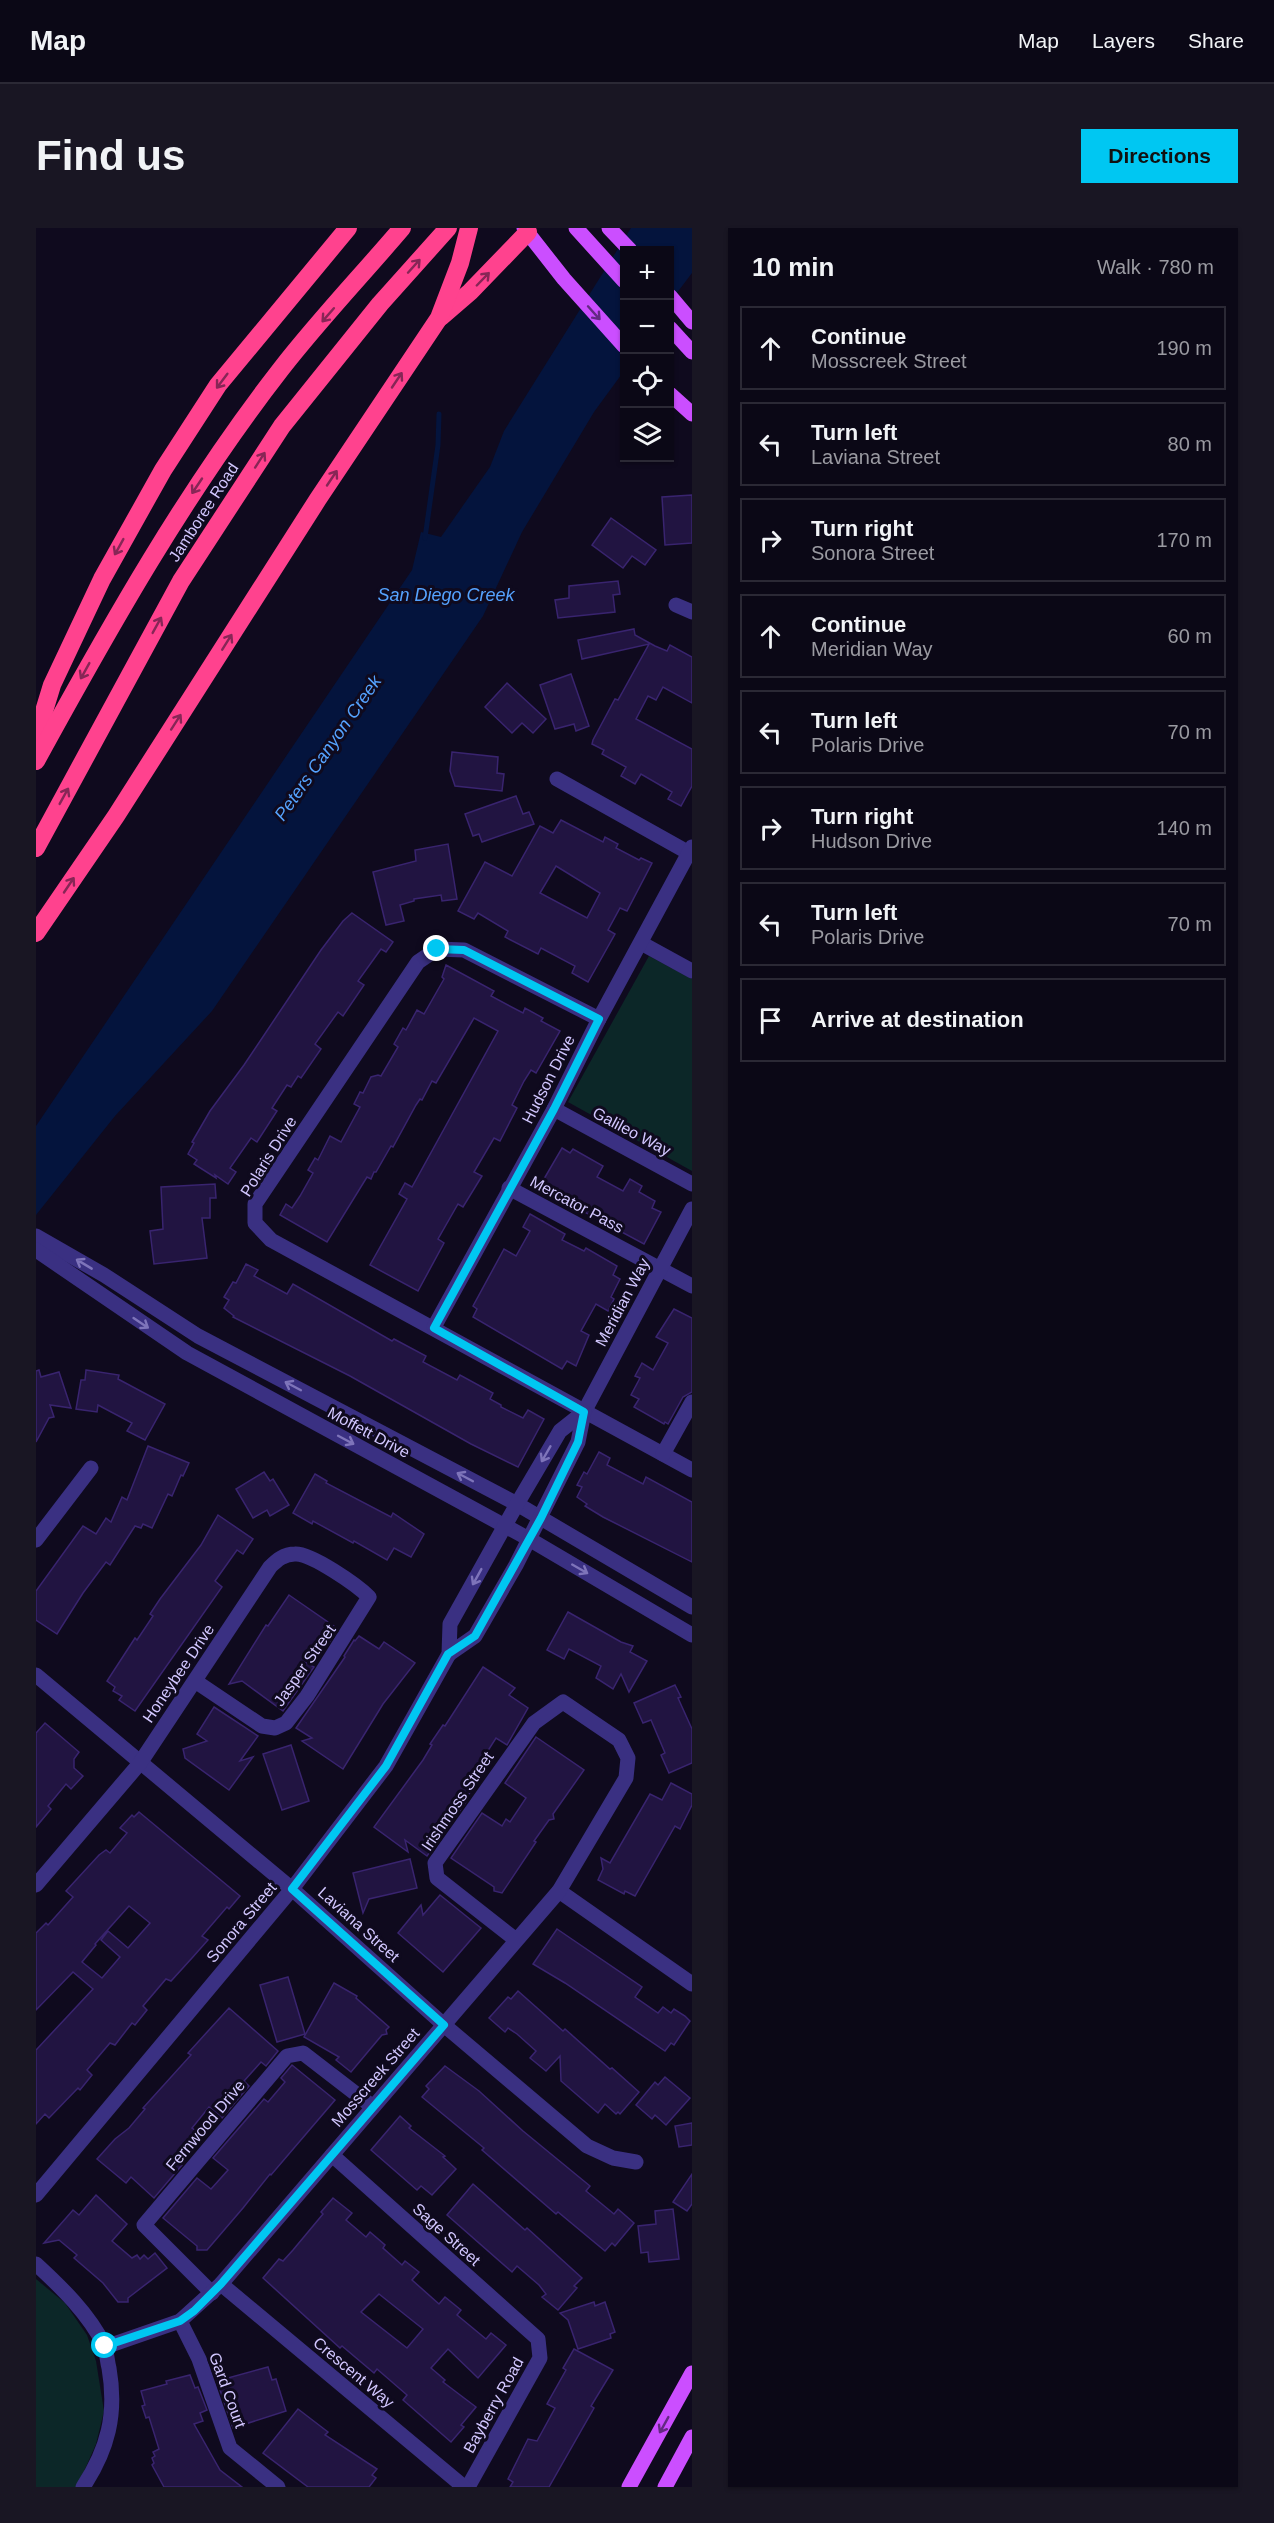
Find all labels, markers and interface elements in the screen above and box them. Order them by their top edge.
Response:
text: Map [30,25,86,56]
text: Map [1018,29,1059,52]
text: Layers [1092,29,1155,52]
text: Share [1188,29,1244,52]
button: Directions [1081,129,1238,183]
text: Find us [36,132,185,179]
map controls [620,246,674,462]
button: + [620,246,674,300]
text: 10 min [752,252,834,282]
text: Walk · 780 m [1097,256,1214,278]
one-way arrow [407,259,421,274]
one-way arrow [475,272,489,287]
button: − [620,300,674,354]
one-way arrow [587,305,601,320]
one-way arrow [321,307,335,322]
text: Continue [811,324,906,349]
icon: ahead [754,332,787,365]
text: 190 m [1156,337,1212,359]
text: Mosscreek Street [811,350,967,372]
button: locate [620,354,674,408]
one-way arrow [391,372,404,389]
one-way arrow [215,373,228,389]
button: layers [620,408,674,462]
text: Turn left [811,420,897,445]
icon: left [754,428,787,461]
text: 80 m [1168,433,1212,455]
text: Laviana Street [811,446,940,468]
one-way arrow [254,452,266,468]
street label: Jamboree Road [165,460,242,565]
one-way arrow [326,470,338,487]
one-way arrow [191,478,203,494]
text: Turn right [811,516,913,541]
icon: right [754,524,787,557]
text: 170 m [1156,529,1212,551]
one-way arrow [113,538,125,555]
text: Sonora Street [811,542,934,564]
water label: San Diego Creek [377,585,516,605]
text: Continue [811,612,906,637]
one-way arrow [151,617,163,634]
icon: ahead [754,620,787,653]
text: 60 m [1168,625,1212,647]
one-way arrow [221,634,233,651]
text: Meridian Way [811,638,933,660]
one-way arrow [79,662,91,679]
water label: Peters Canyon Creek [270,671,386,824]
text: Turn left [811,708,897,733]
one-way arrow [171,714,183,731]
icon: left [754,716,787,749]
text: 70 m [1168,721,1212,743]
text: Polaris Drive [811,734,924,756]
one-way arrow [58,788,70,805]
text: Turn right [811,804,913,829]
icon: right [754,812,787,845]
text: 140 m [1156,817,1212,839]
text: Hudson Drive [811,830,932,852]
one-way arrow [63,877,75,894]
text: Turn left [811,900,897,925]
icon: left [754,908,787,941]
text: 70 m [1168,913,1212,935]
text: Polaris Drive [811,926,924,948]
route end [423,935,449,961]
icon: arrive [754,1004,787,1037]
text: Arrive at destination [811,1007,1024,1032]
street label: Hudson Drive [519,1032,578,1126]
street label: Galileo Way [590,1104,674,1159]
street label: Polaris Drive [237,1113,300,1199]
street label: Mercator Pass [527,1173,626,1236]
street label: Meridian Way [592,1255,653,1349]
one-way arrow [76,1257,93,1269]
one-way arrow [132,1316,149,1329]
one-way arrow [285,1380,302,1392]
street label: Moffett Drive [325,1404,413,1461]
one-way arrow [337,1435,355,1446]
one-way arrow [540,1445,552,1462]
one-way arrow [457,1471,475,1482]
one-way arrow [571,1563,588,1575]
one-way arrow [471,1568,483,1585]
street label: Honeybee Drive [139,1621,218,1726]
street label: Jasper Street [270,1621,339,1709]
street label: Irishmoss Street [418,1748,497,1854]
street label: Sonora Street [203,1879,280,1966]
street label: Laviana Street [315,1884,403,1966]
street label: Mosscreek Street [328,2024,423,2130]
street label: Fernwood Drive [163,2077,248,2174]
street label: Sage Street [410,2200,484,2269]
route start [91,2332,117,2358]
street label: Crescent Way [310,2334,397,2411]
street label: Gard Court [206,2350,249,2431]
street label: Bayberry Road [460,2354,527,2456]
one-way arrow [658,2415,669,2433]

